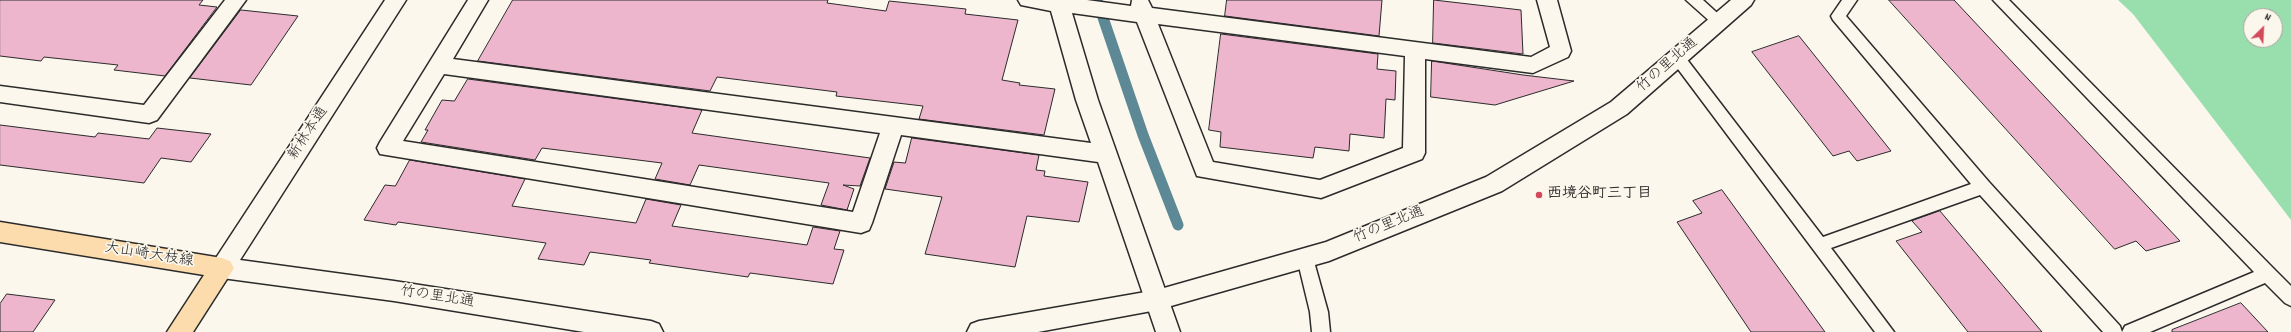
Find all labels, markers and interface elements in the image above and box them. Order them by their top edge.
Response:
north arrow [2243,8,2283,48]
text: N [2262,10,2273,26]
street label: 竹の里北通 [1634,35,1702,97]
street label: 新林本通 [285,104,333,164]
place label: 西境谷町三丁目 [1547,186,1652,204]
marker: 西境谷町三丁目 [1534,190,1544,200]
street label: 竹の里北通 [1351,204,1427,248]
street label: 大山崎大枝線 [103,240,195,272]
street label: 竹の里北通 [399,283,475,313]

